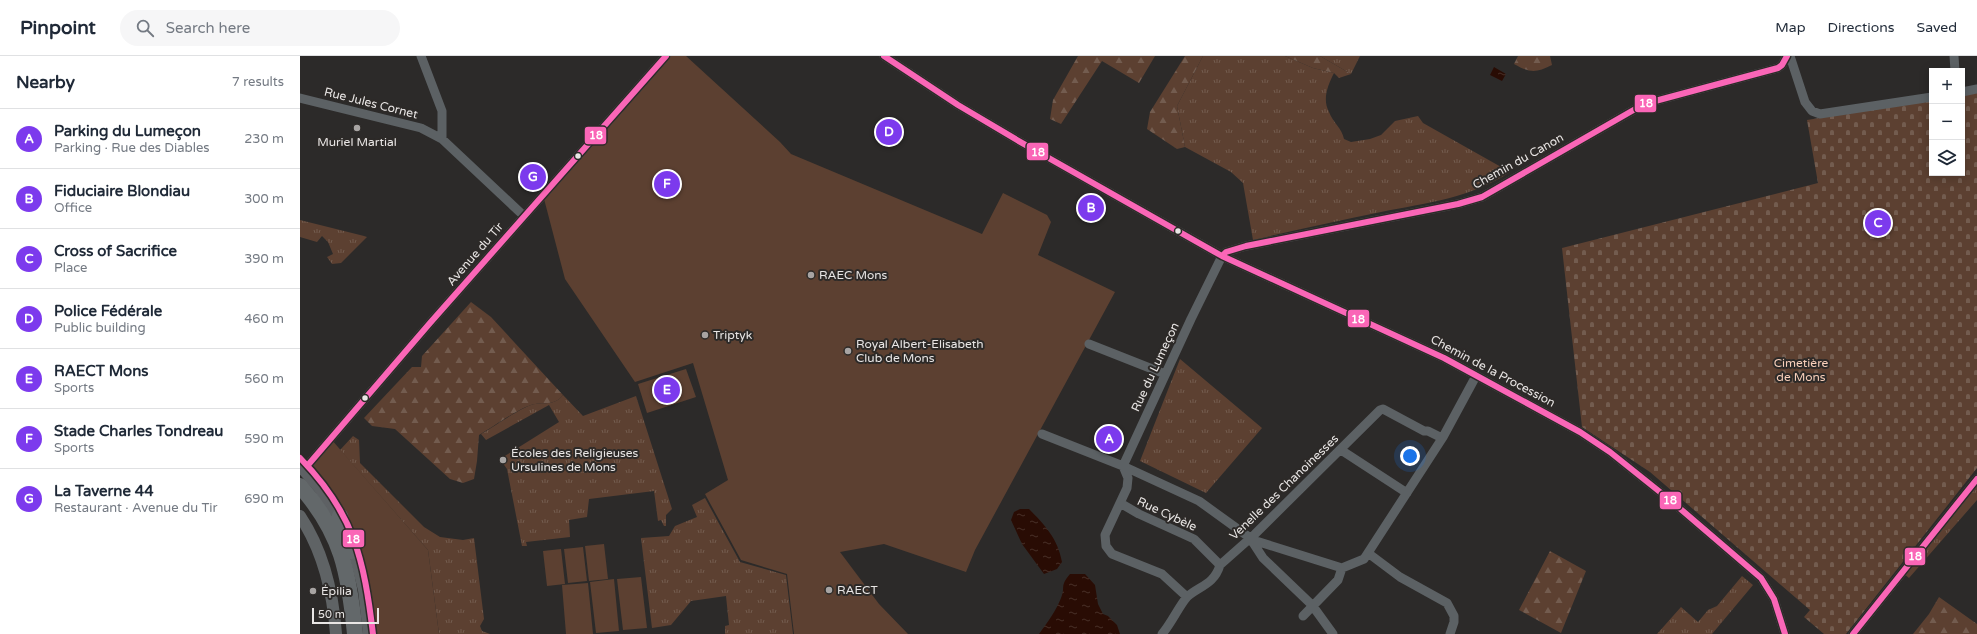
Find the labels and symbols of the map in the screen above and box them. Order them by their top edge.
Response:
street label: Rue Jules Cornet [323,85,420,122]
line badge: 18 [1634,94,1657,113]
text: 18 [1639,97,1653,110]
pin: D [876,117,902,147]
marker: Muriel Martial [352,123,362,133]
line badge: 18 [584,126,607,145]
text: 18 [589,129,603,142]
street label: Chemin du Canon [1470,130,1566,192]
place label: Muriel Martial [317,135,397,149]
line badge: 18 [1026,142,1049,161]
text: 18 [1031,146,1045,159]
unlabelled marker [573,151,583,161]
pin: G [520,162,546,192]
pin: F [654,169,680,199]
pin: B [1078,193,1104,223]
pin: C [1865,208,1891,238]
street label: Avenue du Tir [444,219,506,288]
unlabelled marker [1173,226,1183,236]
place label: RAEC Mons [819,268,888,282]
marker: RAEC Mons [806,270,816,280]
line badge: 18 [1347,309,1370,328]
text: 18 [1351,313,1365,326]
street label: Rue du Lumeçon [1128,320,1182,414]
place label: Triptyk [713,328,753,342]
marker: Triptyk [700,330,710,340]
street label: Chemin de la Procession [1428,332,1558,410]
place label: Royal Albert-Elisabeth Club de Mons [856,337,984,365]
marker: Royal Albert-Elisabeth Club de Mons [843,346,853,356]
park label: Cimetière de Mons [1774,356,1829,384]
pin: E [654,375,680,405]
unlabelled marker [360,393,370,403]
pin: A [1096,424,1122,454]
street label: Venelle des Chanoinesses [1227,431,1341,543]
place label: Écoles des Religieuses Ursulines de Mons [511,446,639,474]
your location [1400,446,1420,466]
marker: Écoles des Religieuses Ursulines de Mons [498,455,508,465]
line badge: 18 [1659,491,1682,510]
street label: Rue Cybèle [1135,494,1199,534]
text: 18 [1663,494,1677,507]
line badge: 18 [342,529,365,548]
text: 18 [346,533,360,546]
line badge: 18 [1904,547,1926,566]
text: 18 [1908,550,1922,563]
place label: RAECT [837,583,878,597]
place label: Épilia [321,584,352,598]
marker: RAECT [824,585,834,595]
marker: Épilia [308,586,318,596]
scale bar [312,606,379,625]

